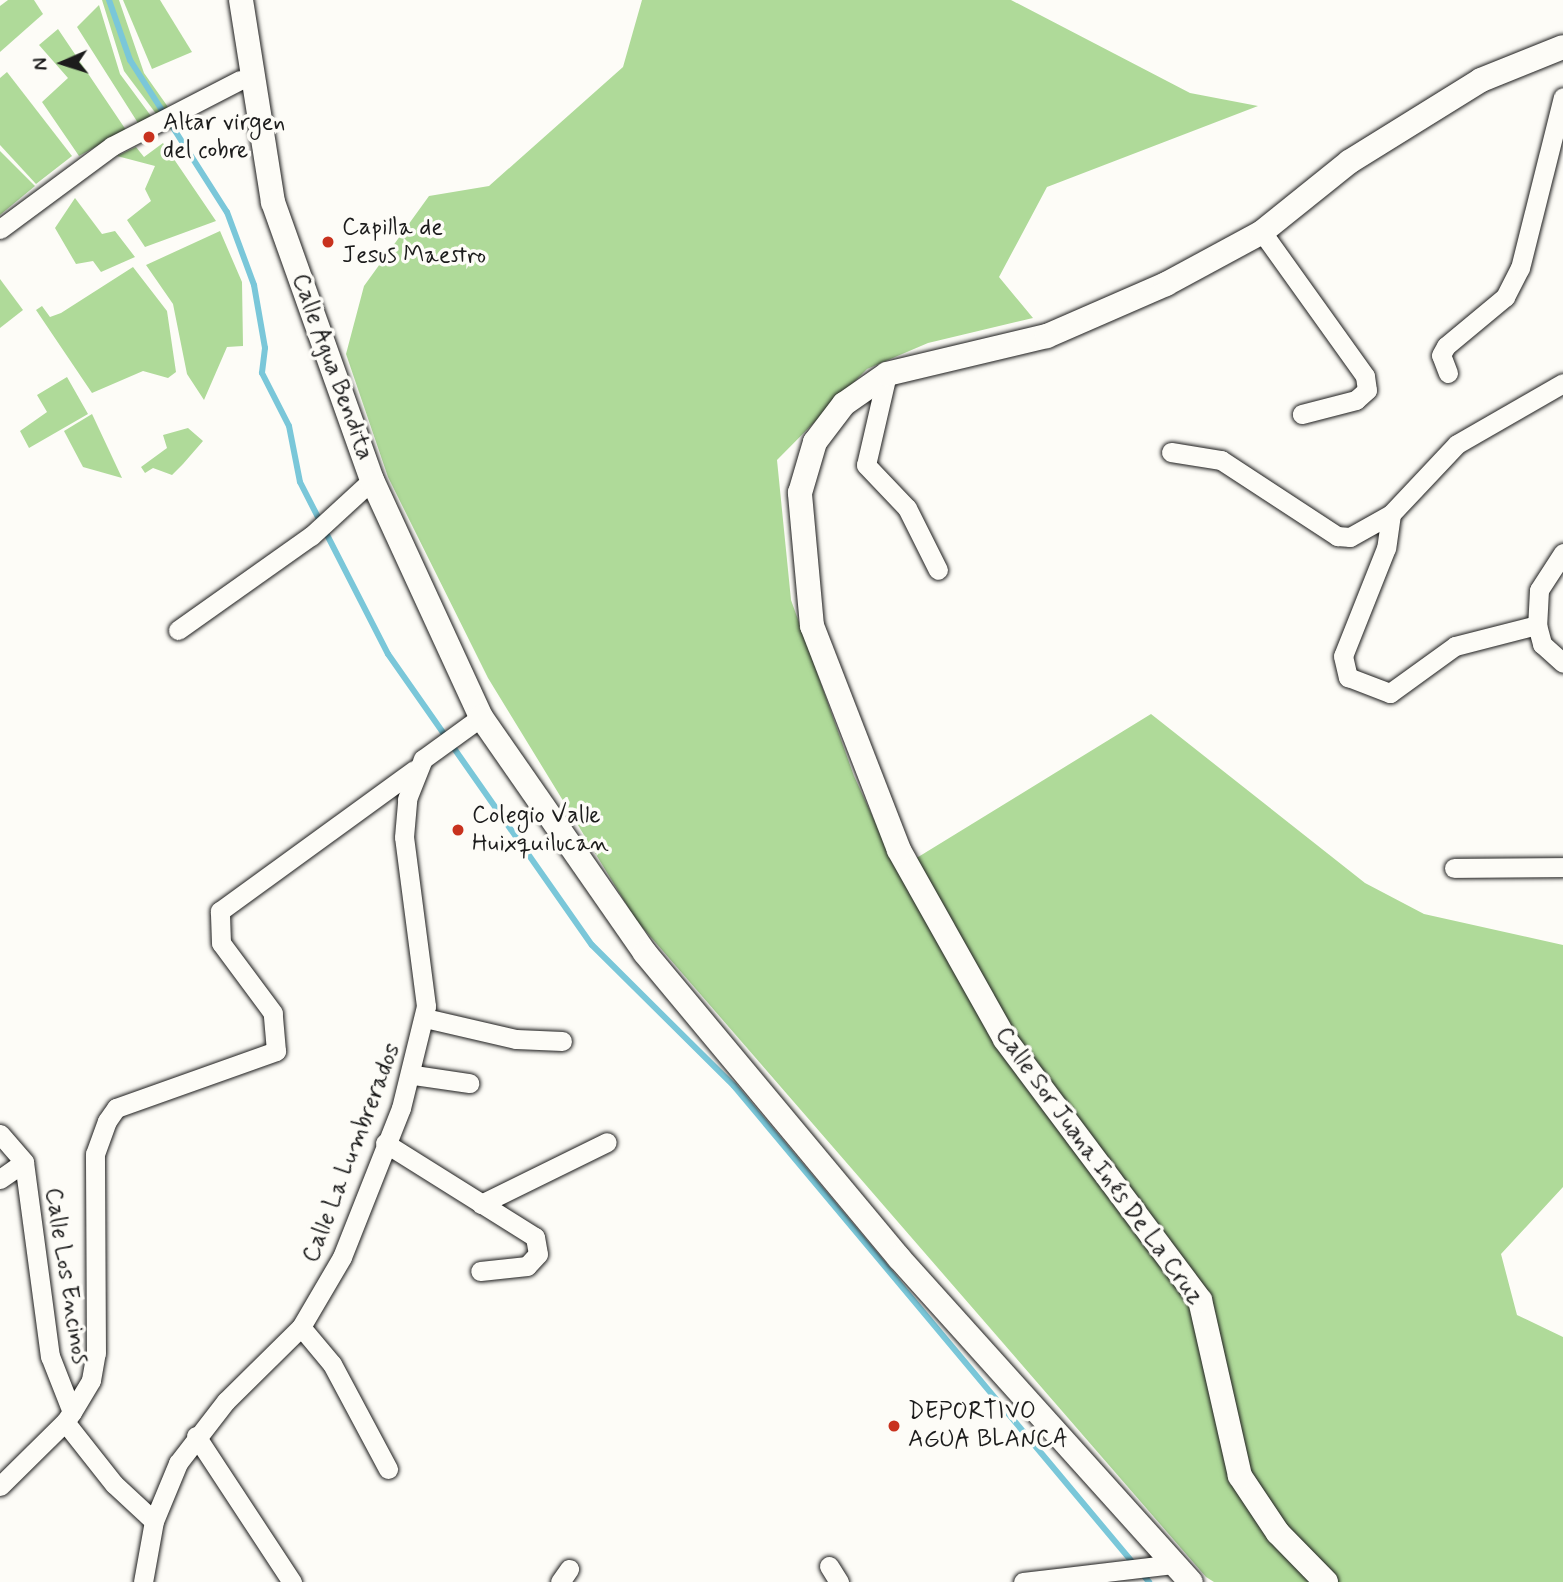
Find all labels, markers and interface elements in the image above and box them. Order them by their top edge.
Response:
north arrow [28,28,98,98]
text: N [29,57,54,71]
place label: Altar virgen del cobre [163,109,284,165]
marker: Altar virgen del cobre [141,129,157,145]
place label: Capilla de Jesus Maestro [342,214,483,270]
marker: Capilla de Jesus Maestro [320,234,336,250]
street label: Calle Agua Bendita [284,268,380,466]
place label: Colegio Valle Huixquilucan [472,802,609,858]
marker: Colegio Valle Huixquilucan [450,822,466,838]
street label: Calle Sor Juana Inés De La Cruz [988,1021,1210,1311]
street label: Calle La Lumbrerados [297,1041,407,1265]
street label: Calle Los Encinos [38,1184,94,1368]
place label: DEPORTIVO AGUA BLANCA [908,1398,1068,1454]
marker: DEPORTIVO AGUA BLANCA [886,1418,902,1434]

